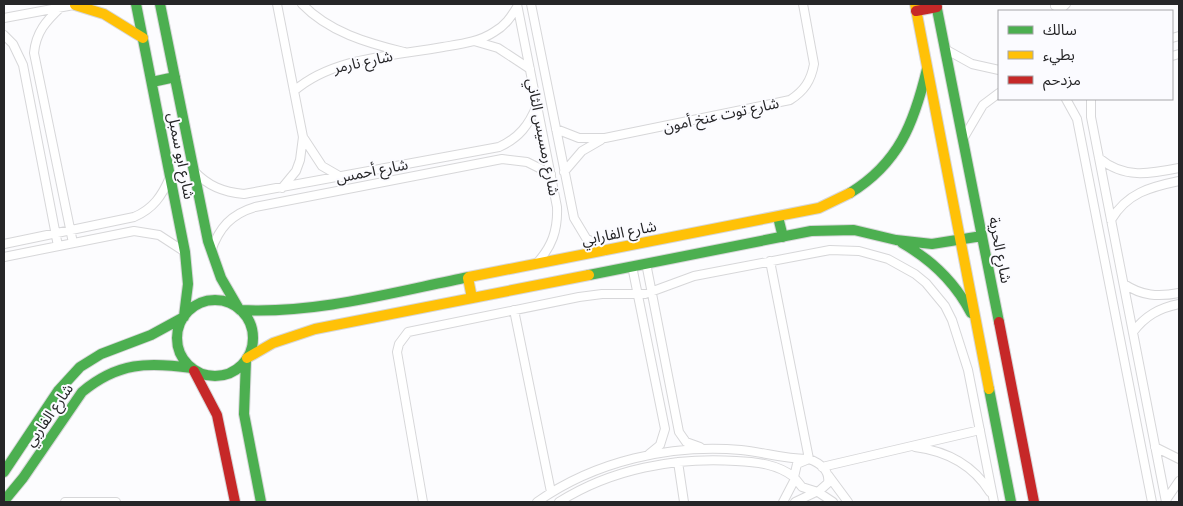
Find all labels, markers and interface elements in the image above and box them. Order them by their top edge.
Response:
legend [998,10,1173,100]
text: سالك [1043,22,1077,38]
text: بطيء [1043,47,1075,66]
street label: شارع نارمر [331,48,395,80]
text: مزدحم [1043,72,1081,91]
street label: شارع رمسيس الثاني [520,77,562,198]
street label: شارع توت عنخ أمون [661,94,781,139]
street label: شارع ابو سمبل [161,111,197,202]
street label: شارع أحمس [334,155,410,190]
street label: شارع الحرية [982,215,1014,286]
street label: شارع الفارابي [580,218,659,252]
street label: شارع الفاربي [22,381,80,452]

